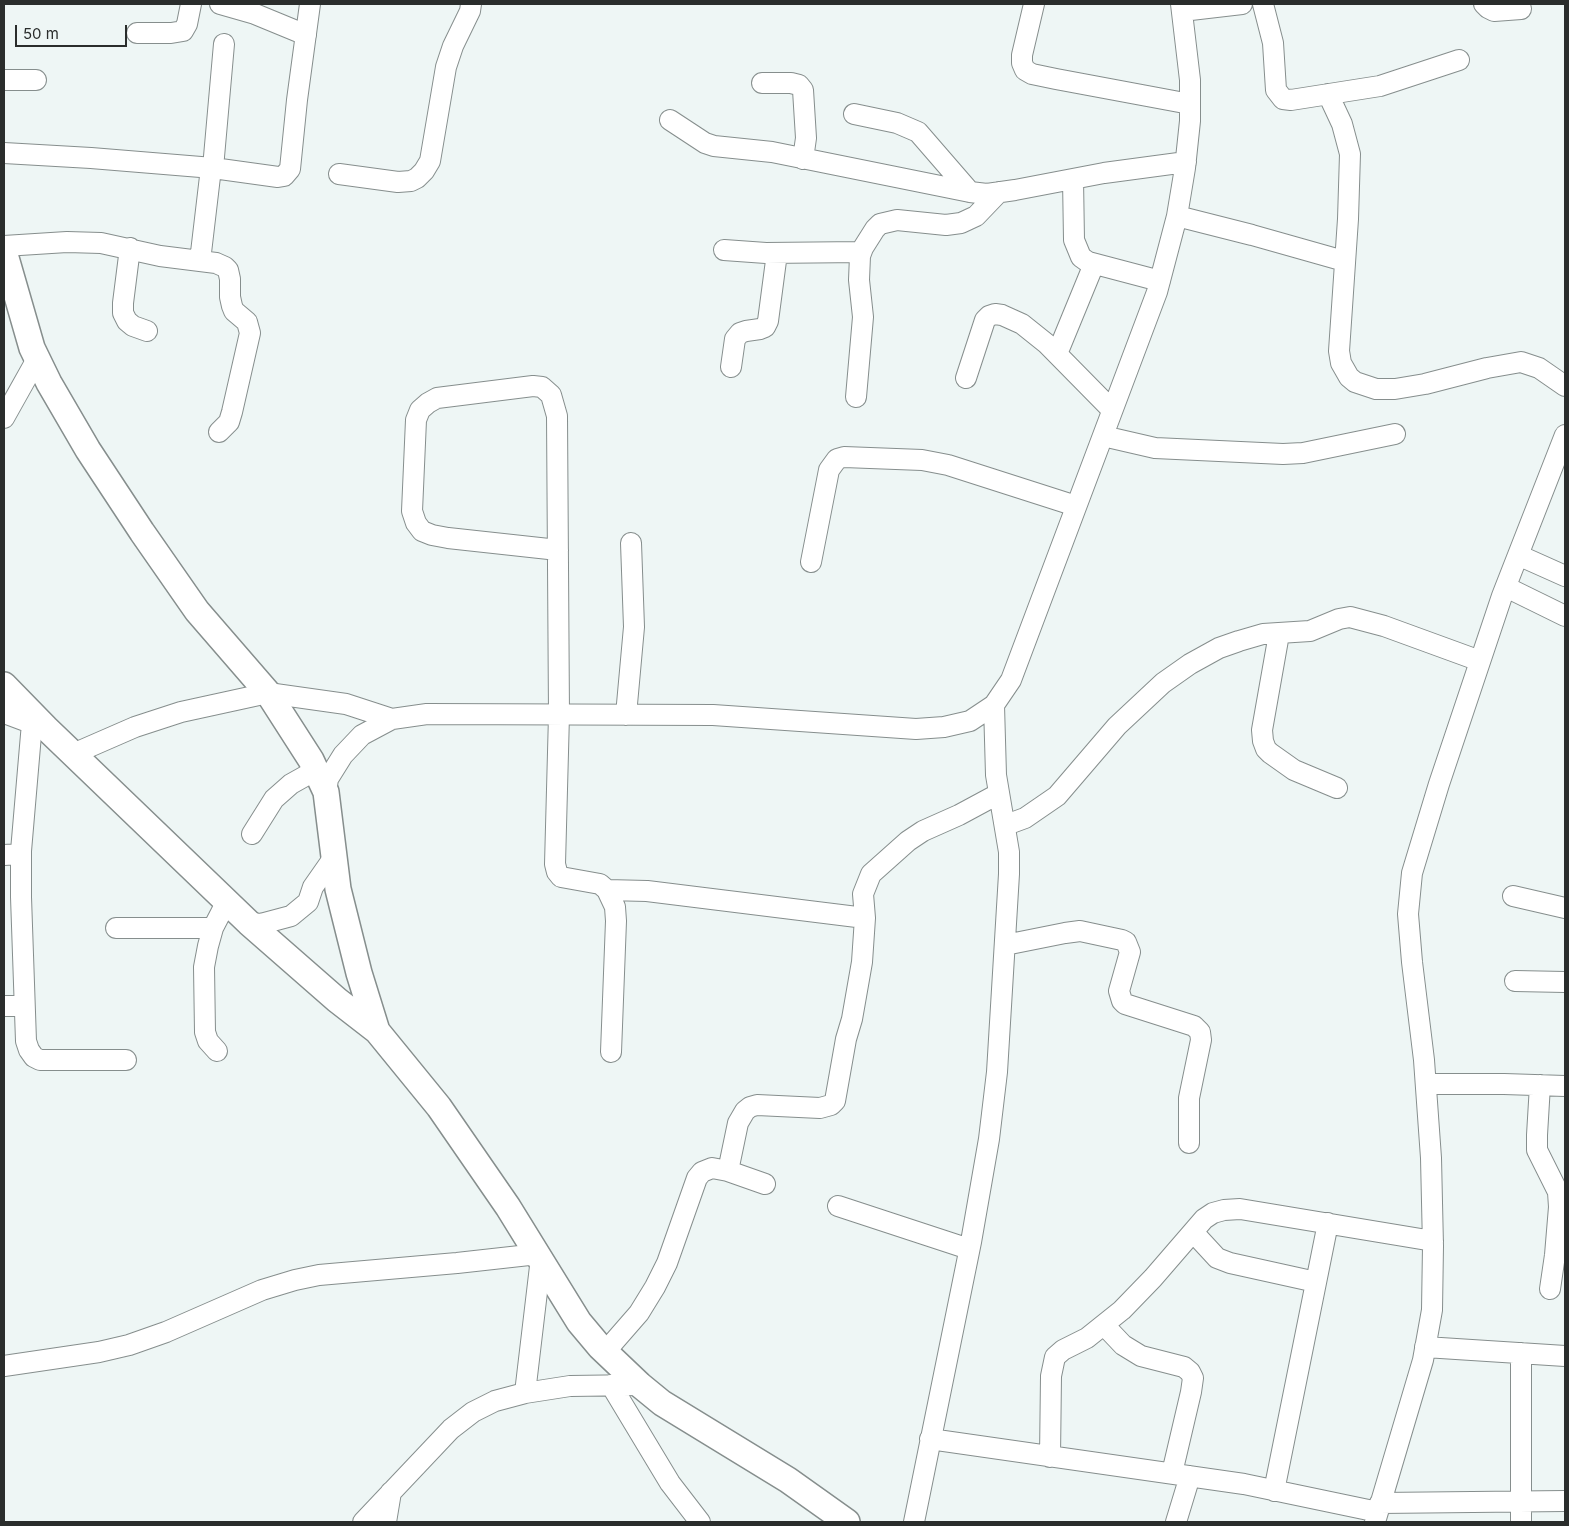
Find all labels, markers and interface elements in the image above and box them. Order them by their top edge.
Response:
scale bar [18,15,130,47]
text: 50 m [23,24,59,43]

